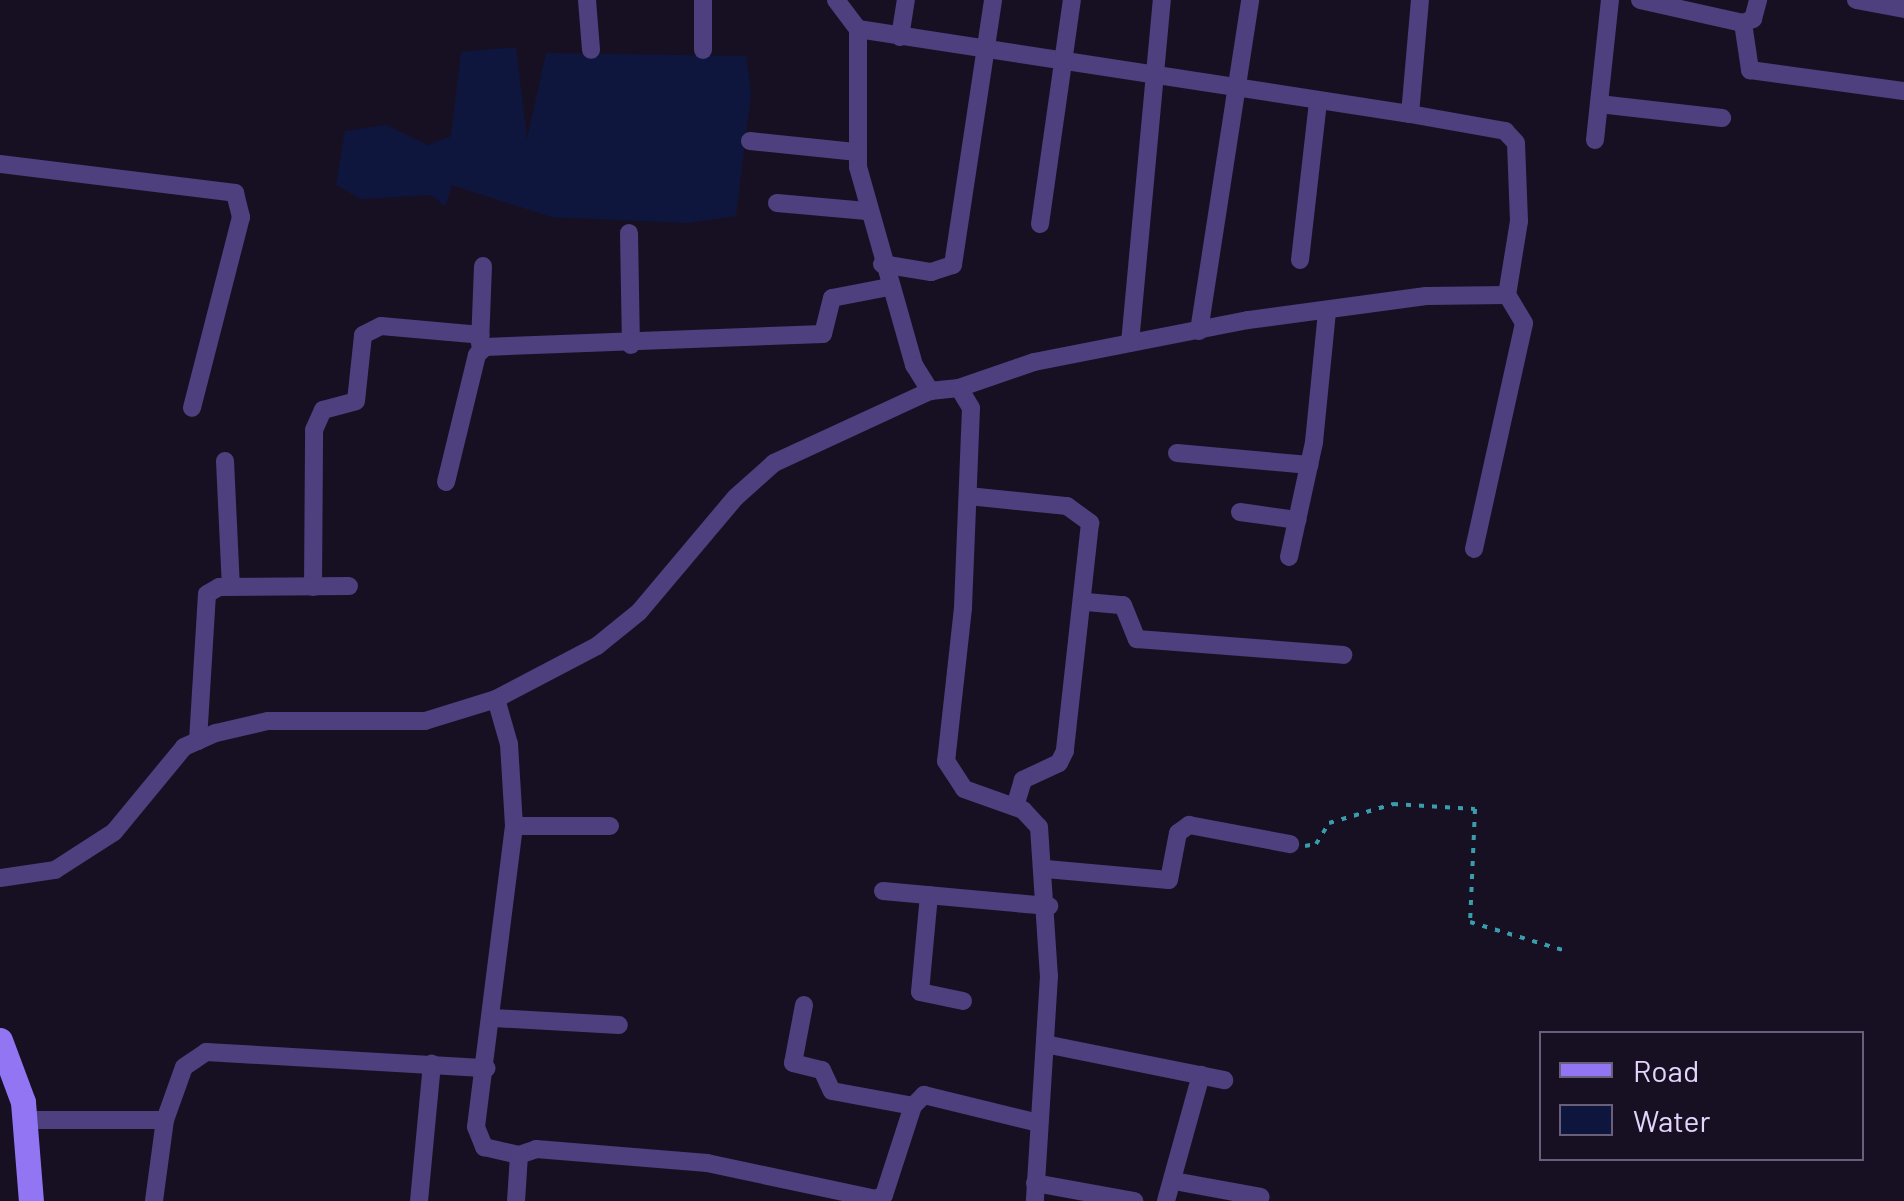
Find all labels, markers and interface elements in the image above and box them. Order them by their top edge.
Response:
legend [1539,1031,1864,1161]
text: Road [1633,1052,1699,1088]
text: Water [1633,1102,1711,1138]

